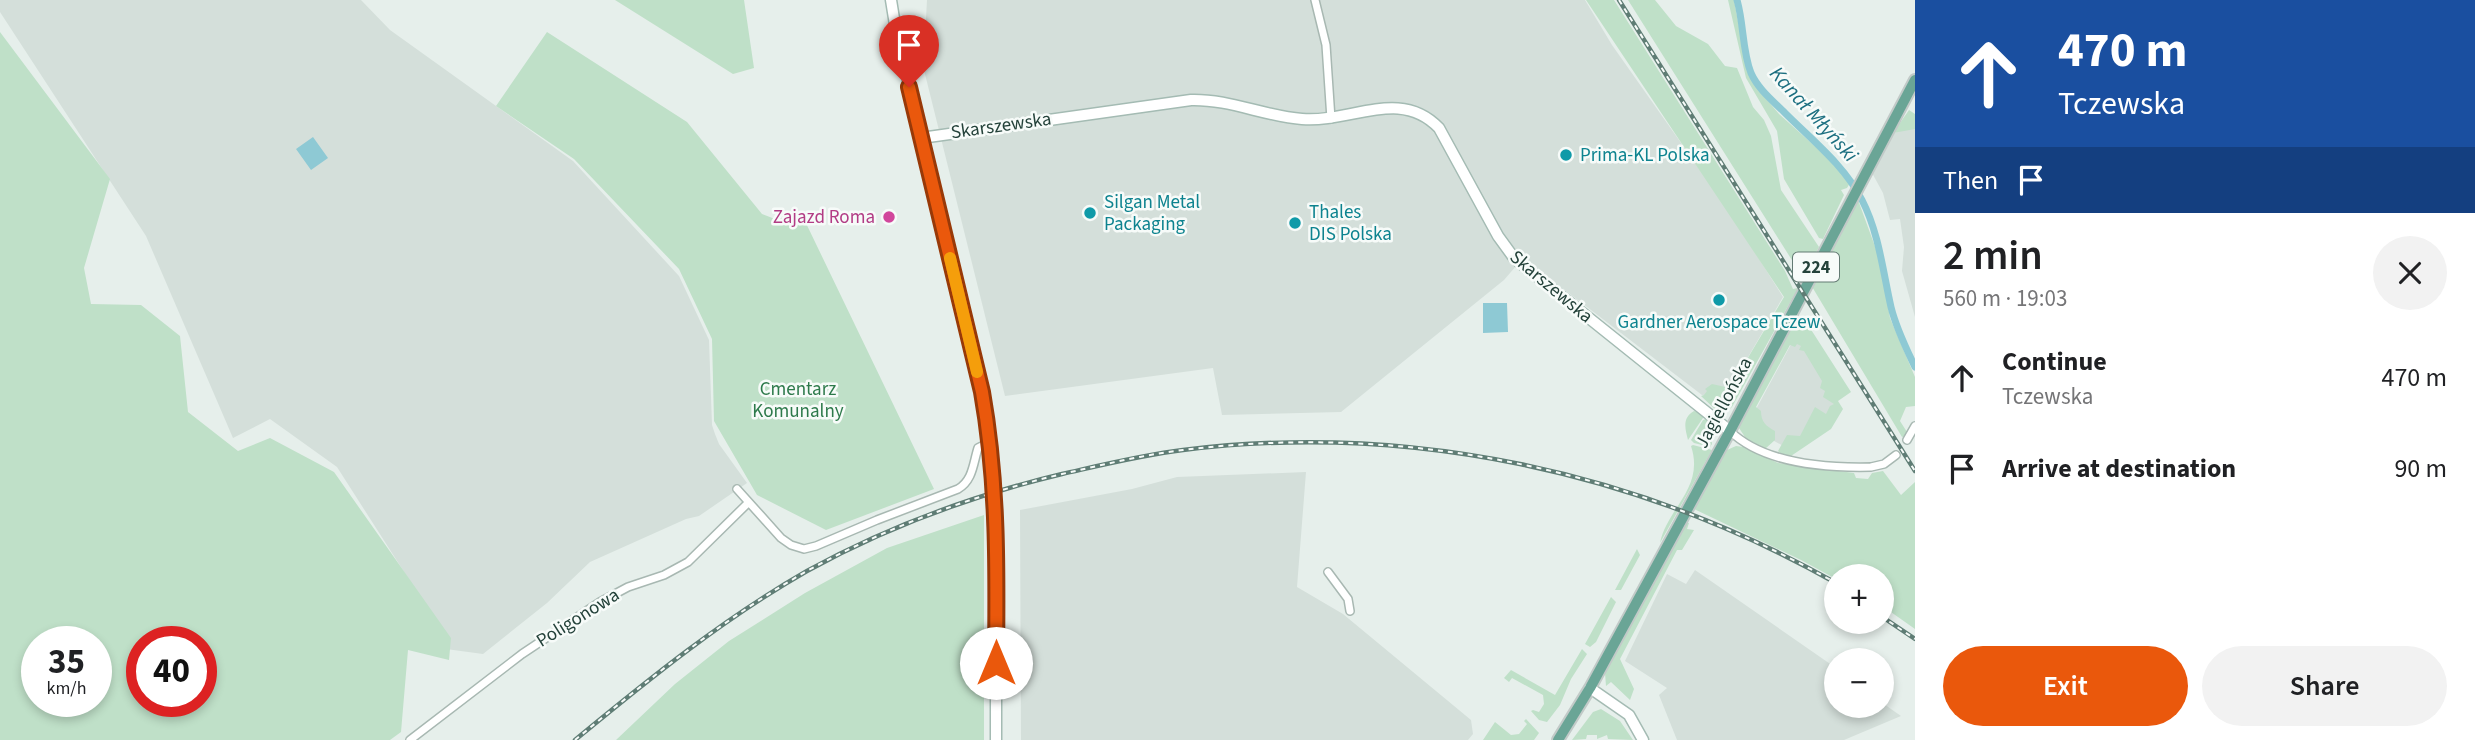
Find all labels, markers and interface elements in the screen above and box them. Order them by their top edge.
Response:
pin [879,15,939,87]
text: 470 m [2058,16,2187,86]
icon: arrive [890,26,928,64]
icon: ahead [1943,28,2034,119]
water label: Kanał Młyński [1763,59,1866,169]
text: Tczewska [2058,81,2185,127]
street label: Skarszewska [949,106,1053,146]
place label: Prima-KL Polska [1580,142,1710,169]
marker: Prima-KL Polska [1558,147,1574,163]
icon: arrive [2012,161,2050,199]
text: Then [1943,162,1998,199]
place label: Silgan Metal Packaging [1104,189,1200,238]
place label: Thales DIS Polska [1309,199,1392,248]
place label: Zajazd Roma [773,204,875,231]
marker: Silgan Metal Packaging [1082,205,1098,221]
marker: Zajazd Roma [881,209,897,225]
marker: Thales DIS Polska [1287,215,1303,231]
text: 2 min [1943,226,2043,286]
button: close [2373,236,2447,310]
street label: Skarszewska [1504,244,1598,330]
road number: 224 [1793,253,1839,282]
text: 560 m · 19:03 [1943,282,2067,315]
marker: Gardner Aerospace Tczew [1711,292,1727,308]
place label: Gardner Aerospace Tczew [1618,309,1821,336]
text: Continue [2002,343,2107,380]
street label: Jagiellońska [1689,353,1759,453]
icon: ahead [1943,359,1981,397]
text: 470 m [2381,359,2447,396]
park label: Cmentarz Komunalny [752,376,844,425]
text: Tczewska [2002,380,2093,413]
icon: arrive [1943,450,1981,488]
text: Arrive at destination [2002,450,2236,487]
text: 90 m [2394,450,2447,487]
map controls [1824,564,1894,718]
button: + [1824,564,1894,634]
street label: Poligonowa [531,582,625,654]
speed limit sign: 40 [126,626,217,717]
position arrow [959,626,1033,700]
text: 35 [48,637,85,687]
button: Exit [1943,646,2188,726]
button: Share [2202,646,2447,726]
button: − [1824,648,1894,718]
text: km/h [47,676,86,701]

